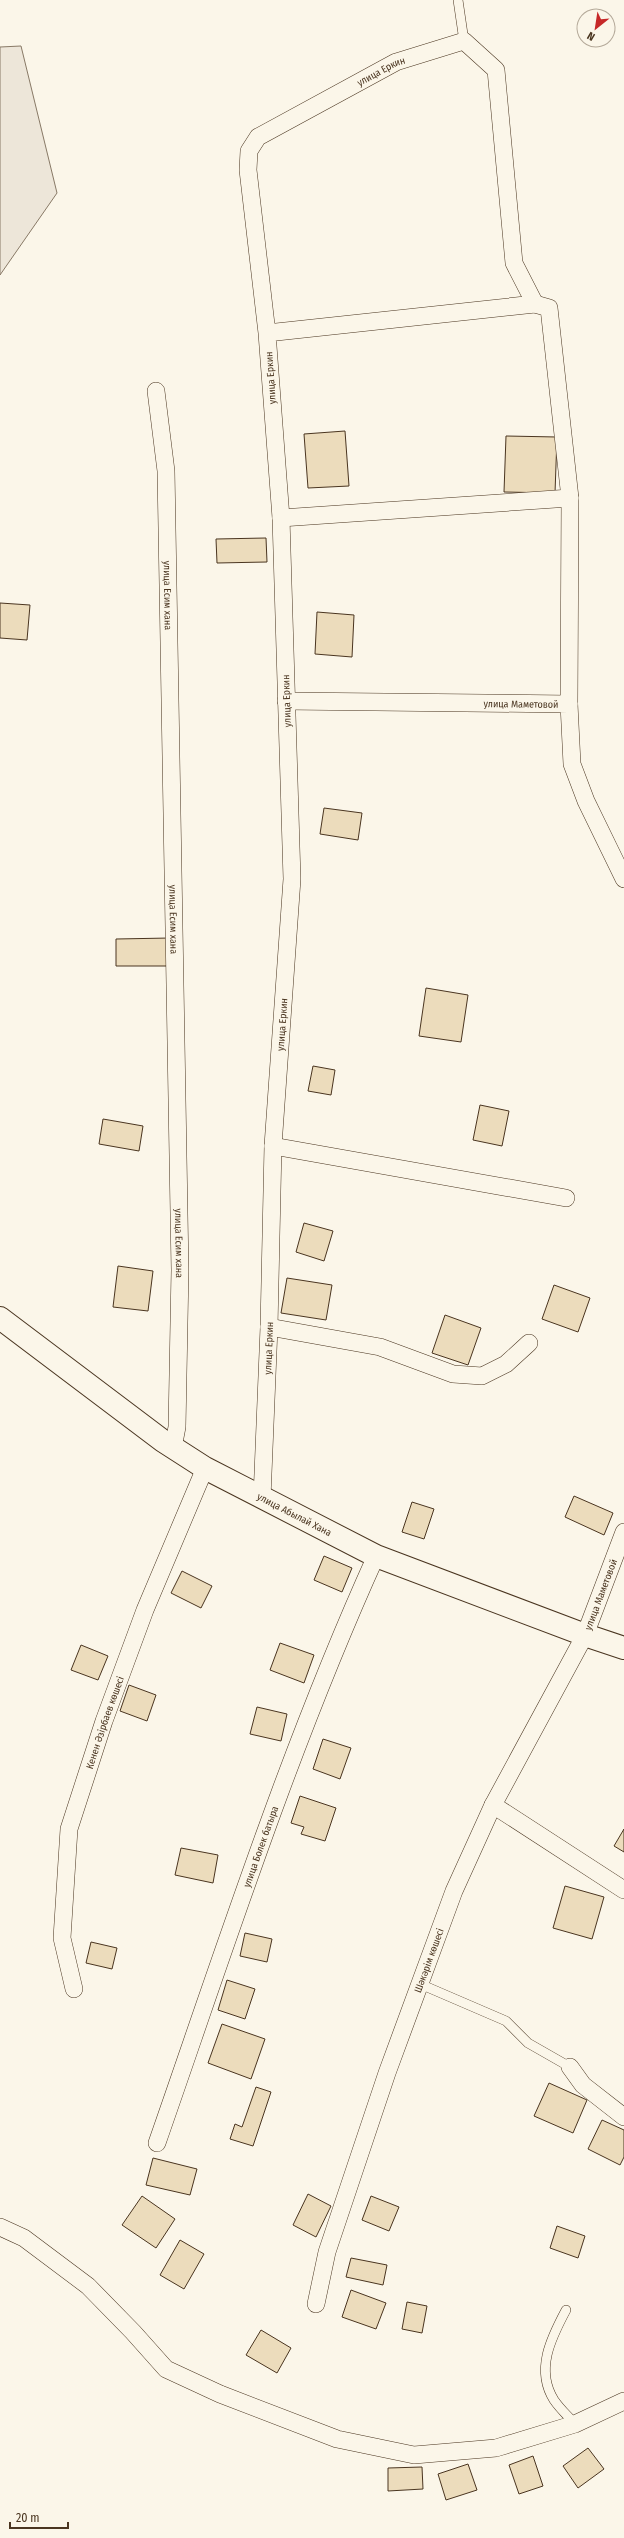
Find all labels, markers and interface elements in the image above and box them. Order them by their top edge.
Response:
north arrow [576,8,616,48]
text: N [585,29,597,44]
street label: улица Еркин [355,55,407,89]
street label: улица Еркин [263,351,279,405]
street label: улица Есим хана [161,561,174,630]
street label: улица Еркин [280,674,294,728]
street label: улица Маметовой [483,698,559,711]
street label: улица Есим хана [166,885,179,954]
street label: улица Еркин [275,998,291,1051]
street label: улица Есим хана [172,1208,185,1278]
street label: улица Еркин [262,1322,276,1375]
street label: улица Абылай Хана [255,1491,334,1539]
street label: улица Маметовой [582,1558,620,1632]
street label: Кенен Әзірбаев көшесі [84,1674,127,1771]
street label: улица Болек батыра [241,1804,281,1889]
street label: Шәкәрім көшесі [412,1926,447,1995]
scale bar [10,2504,68,2530]
text: 20 m [16,2511,40,2525]

